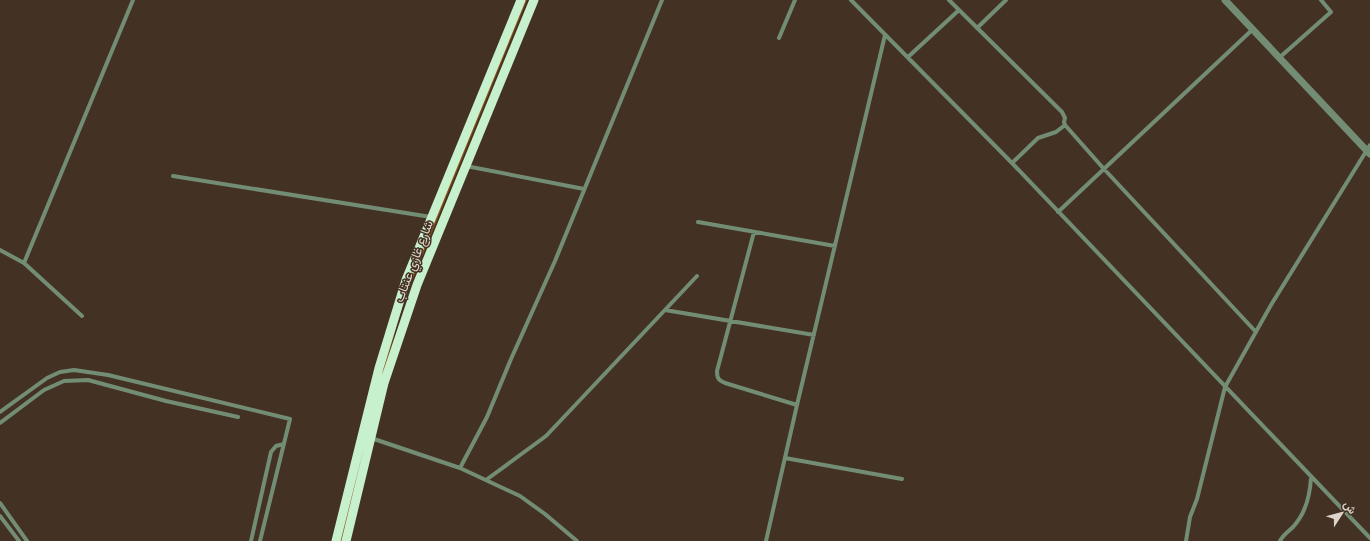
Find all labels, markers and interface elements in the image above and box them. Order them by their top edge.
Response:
street label: شارع غازي عنتاب [390,218,439,305]
north arrow [1322,493,1362,533]
text: ش [1341,498,1360,517]

